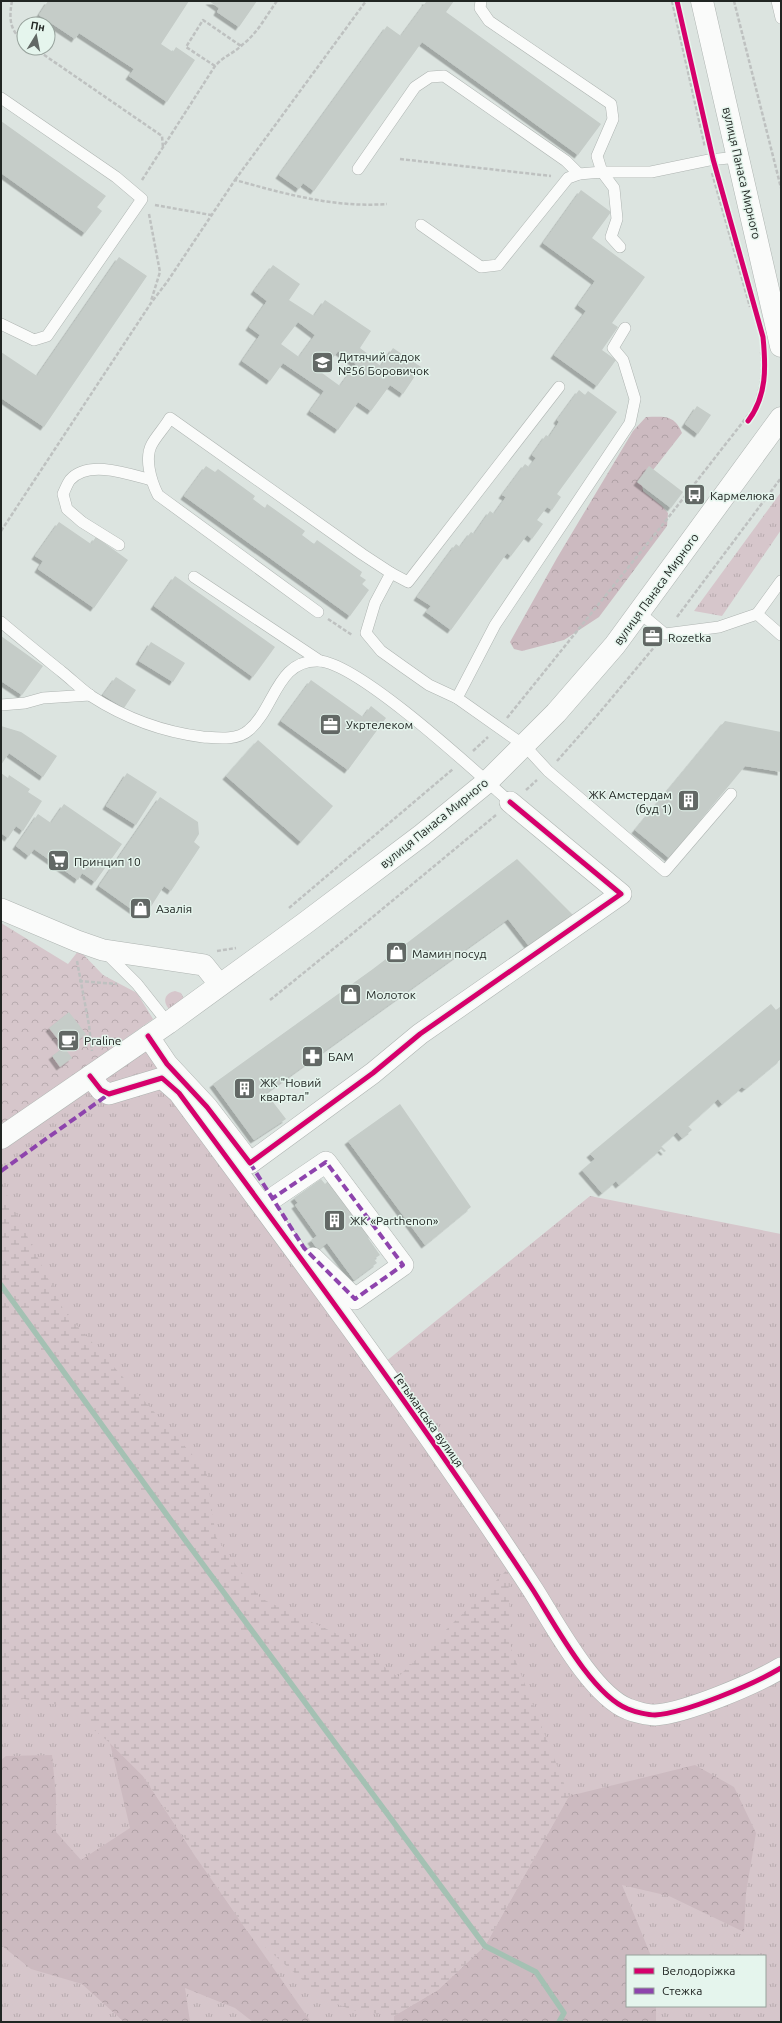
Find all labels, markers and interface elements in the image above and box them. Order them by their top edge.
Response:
north arrow [16,16,56,56]
text: Пн [30,19,46,33]
street label: вулиця Панаса Мирного [720,106,764,240]
school or university icon: Дитячий садок №56 Боровичок [309,350,335,376]
place label: Дитячий садок №56 Боровичок [338,350,429,377]
bus stop icon: Кармелюка [681,482,707,508]
place label: Кармелюка [710,489,775,502]
street label: вулиця Панаса Мирного [611,531,701,647]
office icon: Rozetka [639,624,665,650]
place label: Rozetka [668,631,711,644]
office icon: Укртелеком [317,711,343,737]
place label: Укртелеком [346,718,413,731]
street label: вулиця Панаса Мирного [377,775,491,871]
place label: ЖК Амстердам (буд 1) [588,788,672,816]
building icon: ЖК Амстердам (буд 1) [675,788,701,814]
supermarket icon: Принцип 10 [45,848,71,874]
place label: Принцип 10 [74,855,141,868]
shop icon: Азалія [128,895,154,921]
place label: Азалія [156,902,192,915]
shop icon: Мамин посуд [384,940,410,966]
place label: Мамин посуд [412,947,486,960]
shop icon: Молоток [337,981,363,1007]
place label: Молоток [366,988,416,1001]
cafe icon: Praline [55,1027,81,1053]
place label: Praline [84,1034,121,1047]
pharmacy icon: БАМ [299,1043,325,1069]
place label: БАМ [328,1050,354,1063]
building icon: ЖК "Новий квартал" [231,1076,257,1102]
place label: ЖК "Новий квартал" [260,1076,321,1103]
building icon: ЖК «Parthenon» [321,1207,347,1233]
place label: ЖК «Parthenon» [350,1214,439,1227]
street label: Гетьманська вулиця [392,1371,466,1469]
legend [626,1955,766,2007]
text: Велодоріжка [662,1964,736,1977]
text: Стежка [662,1984,702,1997]

